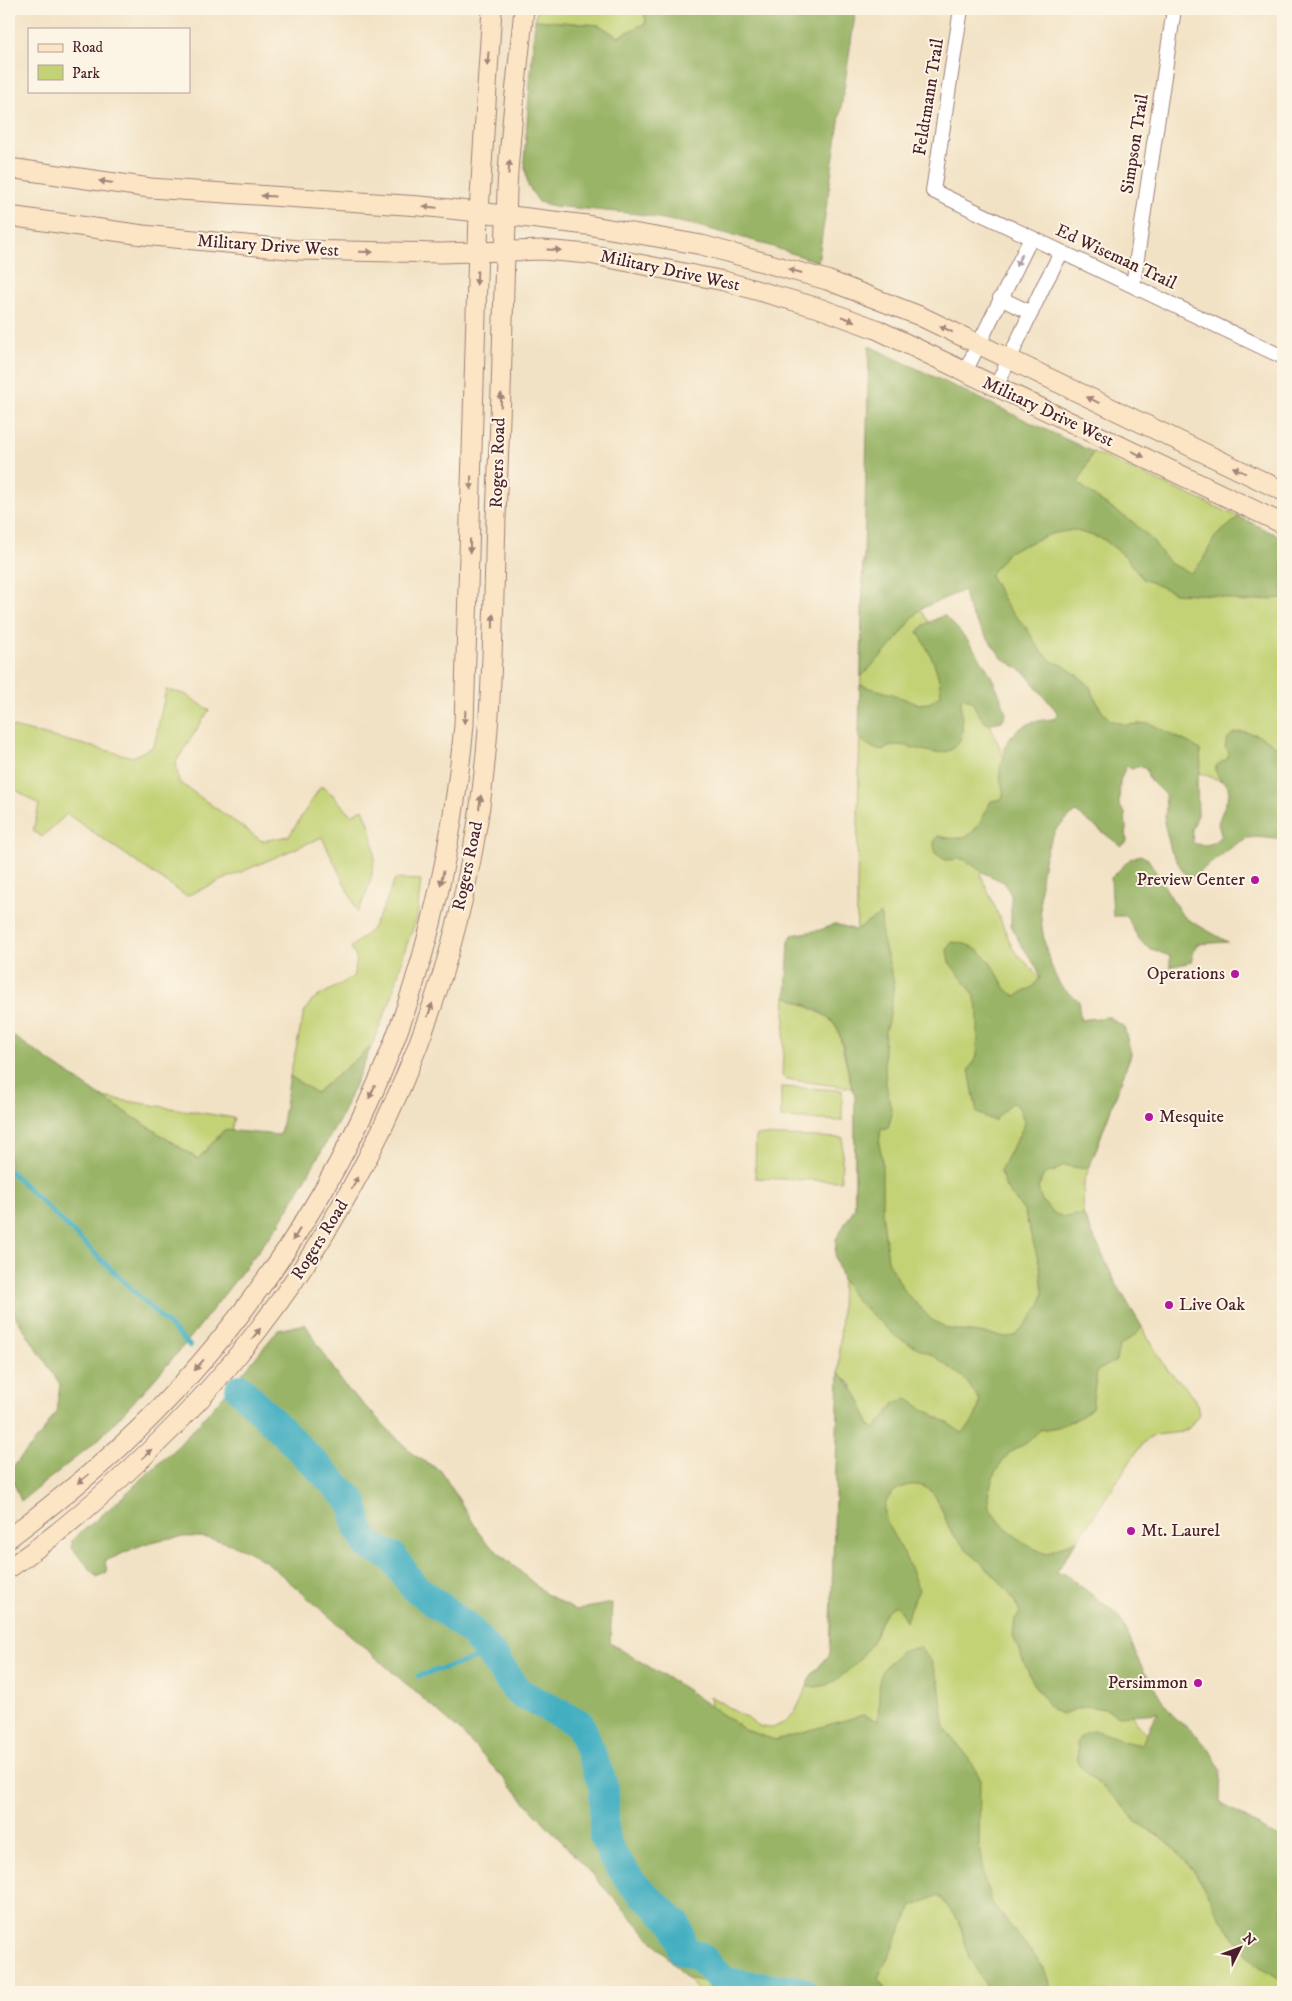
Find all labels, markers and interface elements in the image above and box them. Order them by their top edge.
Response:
legend [28,28,190,92]
street label: Feldtmann Trail [909,36,949,157]
text: Road [72,38,104,57]
one-way arrow [484,51,492,67]
text: Park [72,64,101,83]
street label: Simpson Trail [1116,92,1154,196]
one-way arrow [505,158,513,174]
one-way arrow [98,178,114,186]
one-way arrow [260,191,276,199]
one-way arrow [422,203,438,211]
street label: Ed Wiseman Trail [1052,219,1180,295]
street label: Military Drive West [196,230,340,262]
street label: Military Drive West [598,245,742,297]
one-way arrow [546,247,562,255]
one-way arrow [358,248,374,256]
one-way arrow [1015,253,1023,268]
one-way arrow [787,267,802,275]
one-way arrow [472,270,480,286]
one-way arrow [841,315,856,323]
one-way arrow [939,325,953,333]
street label: Military Drive West [979,372,1117,452]
one-way arrow [497,391,505,407]
one-way arrow [1086,395,1100,403]
street label: Rogers Road [485,417,511,509]
one-way arrow [1131,451,1145,459]
one-way arrow [1232,465,1246,473]
one-way arrow [467,475,475,491]
one-way arrow [466,538,474,554]
one-way arrow [490,612,498,628]
one-way arrow [460,710,468,726]
one-way arrow [477,793,485,809]
street label: Rogers Road [448,819,488,913]
place label: Preview Center [1136,869,1245,891]
one-way arrow [438,871,446,886]
marker: Preview Center [1249,874,1261,886]
place label: Operations [1147,963,1225,985]
marker: Operations [1229,968,1241,980]
one-way arrow [427,1003,434,1018]
one-way arrow [368,1085,376,1099]
place label: Mesquite [1159,1106,1224,1128]
marker: Mesquite [1143,1111,1155,1123]
one-way arrow [351,1176,359,1191]
street label: Rogers Road [287,1196,353,1284]
one-way arrow [291,1229,300,1242]
place label: Live Oak [1179,1294,1245,1316]
marker: Live Oak [1163,1299,1175,1311]
one-way arrow [251,1327,261,1341]
one-way arrow [193,1359,204,1372]
one-way arrow [141,1448,153,1460]
one-way arrow [77,1474,90,1485]
place label: Mt. Laurel [1141,1520,1221,1542]
marker: Mt. Laurel [1125,1525,1137,1537]
place label: Persimmon [1108,1672,1189,1694]
marker: Persimmon [1192,1677,1204,1689]
north arrow [1214,1924,1264,1974]
text: N [1238,1930,1260,1951]

